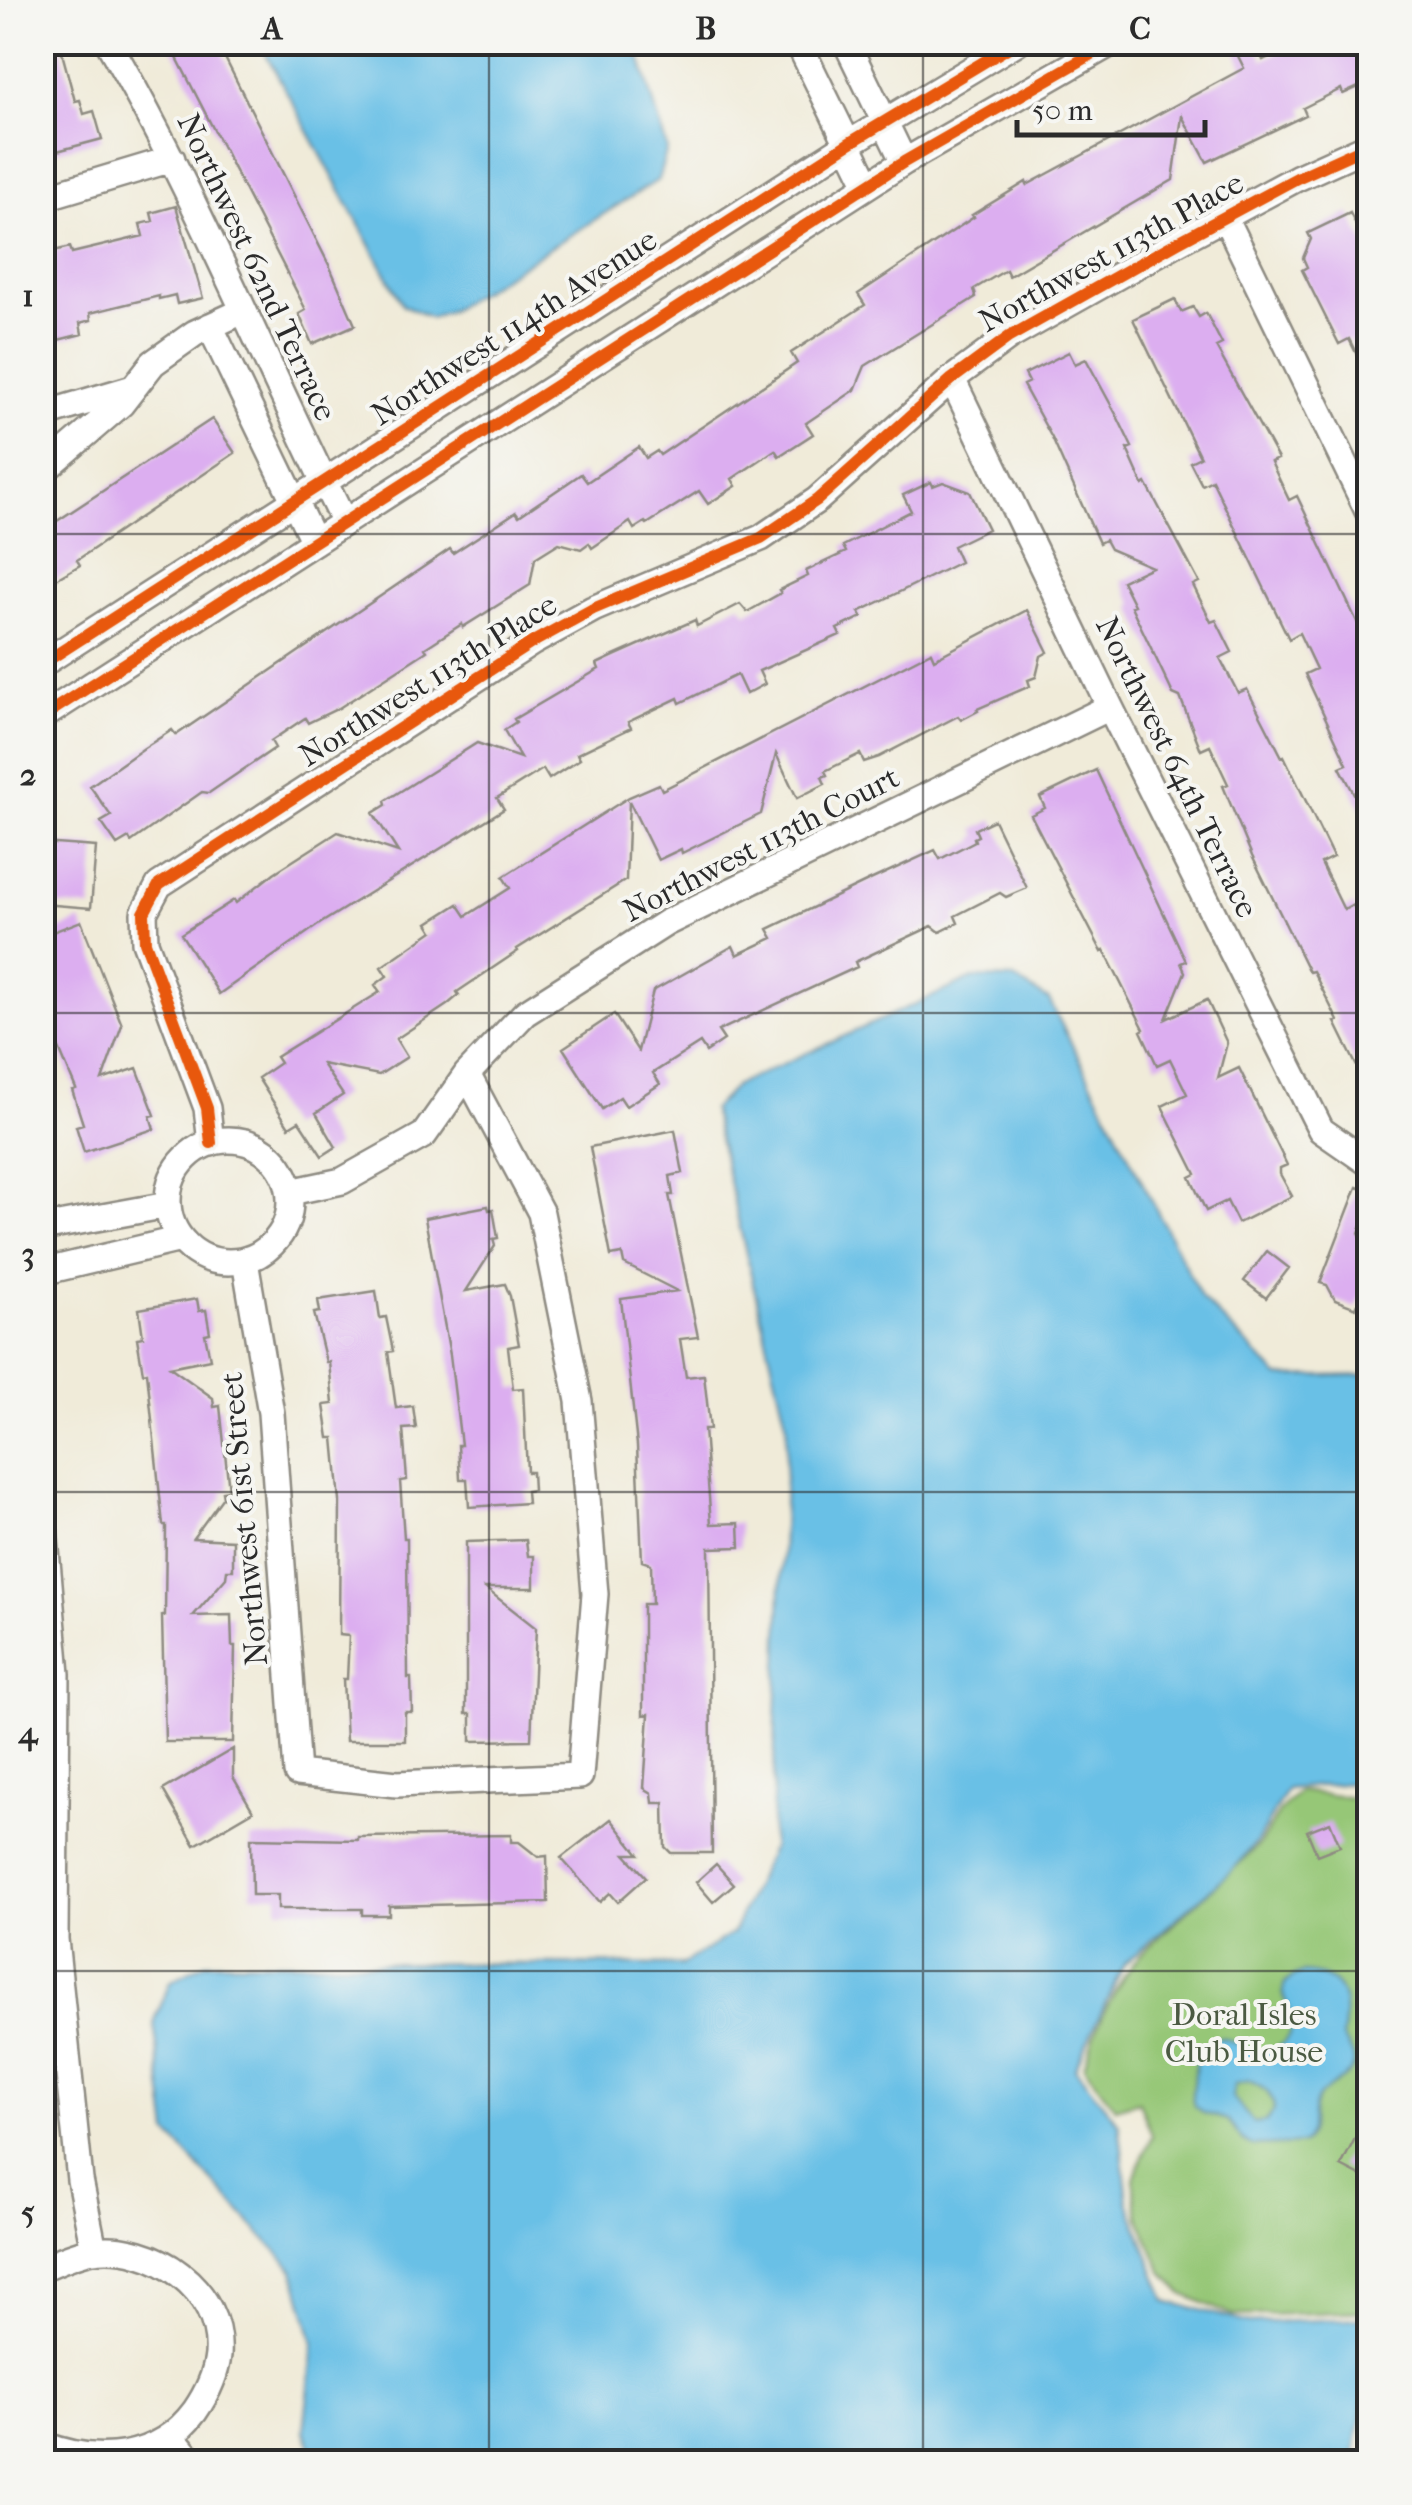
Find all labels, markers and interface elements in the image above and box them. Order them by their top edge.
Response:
text: A [260,10,284,47]
text: B [696,10,716,47]
text: C [1129,10,1151,47]
scale bar [1017,75,1204,137]
text: 50 m [1032,93,1093,128]
street label: Northwest 62nd Terrace [170,108,345,427]
street label: Northwest 113th Place [972,164,1250,340]
street label: Northwest 114th Avenue [364,221,664,433]
text: 1 [22,277,34,314]
street label: Northwest 113th Place [292,586,564,774]
street label: Northwest 64th Terrace [1088,610,1266,924]
text: 2 [20,756,36,793]
street label: Northwest 113th Court [617,758,906,930]
text: 3 [21,1235,35,1272]
street label: Northwest 61st Street [213,1370,275,1667]
text: 4 [18,1714,40,1752]
park label: Doral Isles Club House [1165,1996,1323,2070]
text: 5 [21,2193,35,2230]

